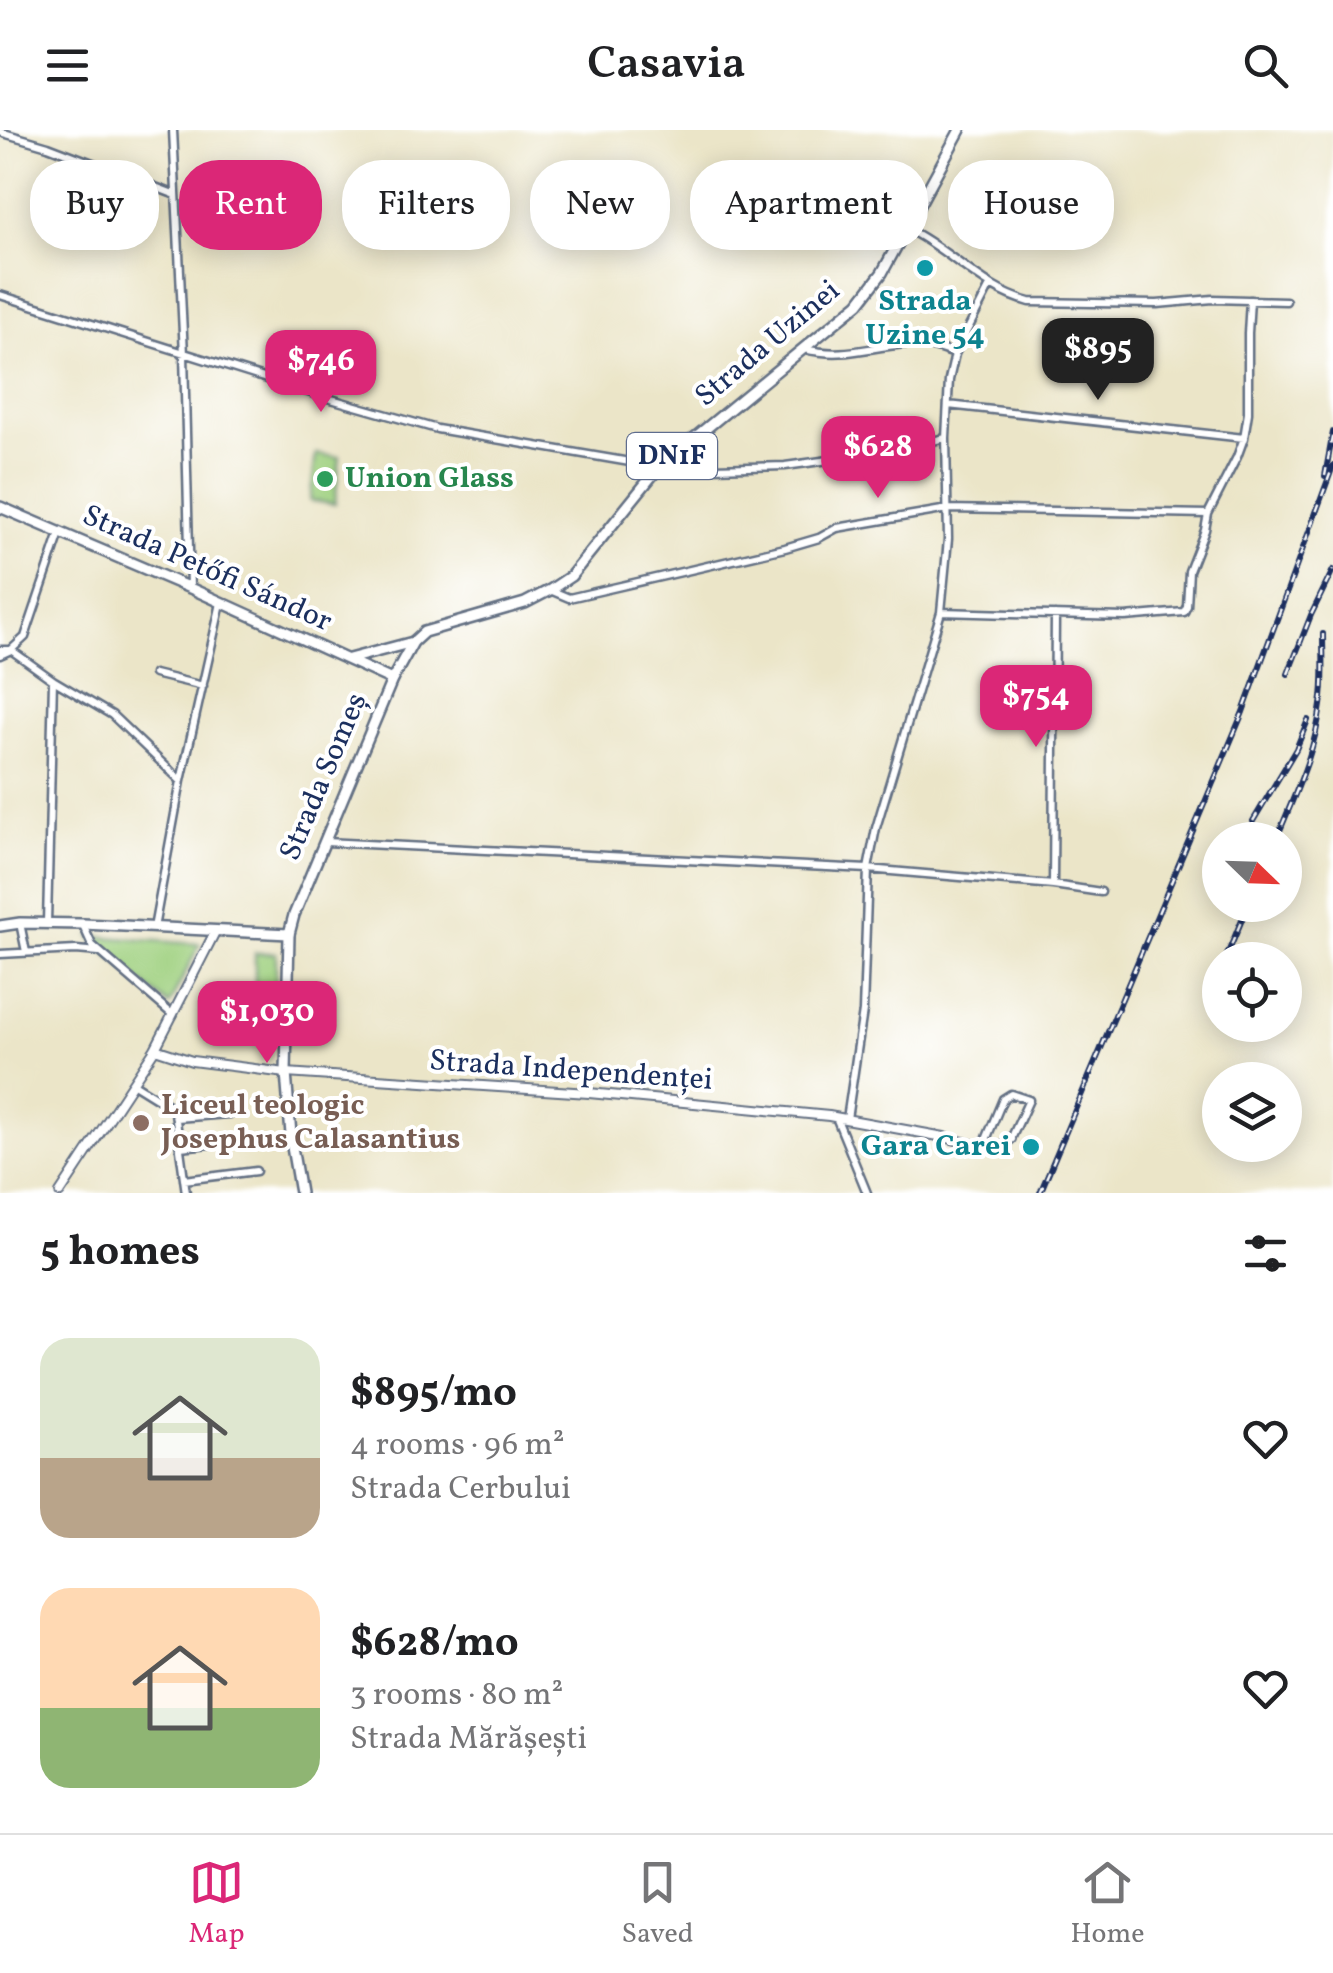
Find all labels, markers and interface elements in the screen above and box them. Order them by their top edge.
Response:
text: Casavia [587,34,746,97]
icon: menu [40,38,95,93]
icon: search [1238,38,1293,93]
chip: Buy [30,160,159,250]
chip: Rent [179,160,322,250]
chip: Filters [342,160,510,250]
chip: New [530,160,670,250]
chip: Apartment [690,160,928,250]
chip: House [948,160,1114,250]
marker: Strada Uzine 54 [914,257,936,279]
street label: Strada Uzinei [686,271,850,417]
place label: Strada Uzine 54 [865,281,985,357]
pin: $895 [1039,318,1157,403]
text: $895 [1064,328,1132,372]
pin: $746 [262,330,380,415]
text: $746 [287,340,355,384]
pin: $628 [819,416,937,501]
text: $628 [843,426,913,470]
road number: DN1F [627,433,717,479]
place label: Union Glass [345,458,514,500]
marker: Union Glass [314,468,336,490]
street label: Strada Petőfi Sándor [75,495,339,643]
pin: $754 [977,665,1095,750]
text: $754 [1002,675,1070,719]
street label: Strada Someș [270,687,378,867]
north arrow [1202,822,1302,922]
map controls [1202,822,1302,1162]
button: locate [1202,942,1302,1042]
pin: $1,030 [186,981,348,1066]
text: $1,030 [220,991,314,1035]
street label: Strada Independenței [428,1040,714,1102]
button: layers [1202,1062,1302,1162]
place label: Liceul teologic Josephus Calasantius [160,1085,460,1161]
marker: Liceul teologic Josephus Calasantius [130,1112,152,1134]
place label: Gara Carei [861,1126,1011,1168]
marker: Gara Carei [1020,1136,1042,1158]
text: 5 homes [40,1224,200,1283]
icon: filters [1238,1226,1293,1281]
text: $895/mo [350,1365,517,1424]
icon: home [120,1378,240,1498]
icon: heart [1238,1411,1293,1466]
text: 4 rooms · 96 m² [350,1424,565,1468]
text: Strada Cerbului [350,1468,571,1512]
text: $628/mo [350,1615,519,1674]
icon: home [120,1628,240,1748]
icon: heart [1238,1661,1293,1716]
text: 3 rooms · 80 m² [350,1674,563,1718]
text: Strada Mărășești [350,1718,587,1762]
tab: Map [188,1855,245,1954]
tab: Saved [621,1855,694,1954]
tab: Home [1070,1855,1145,1954]

